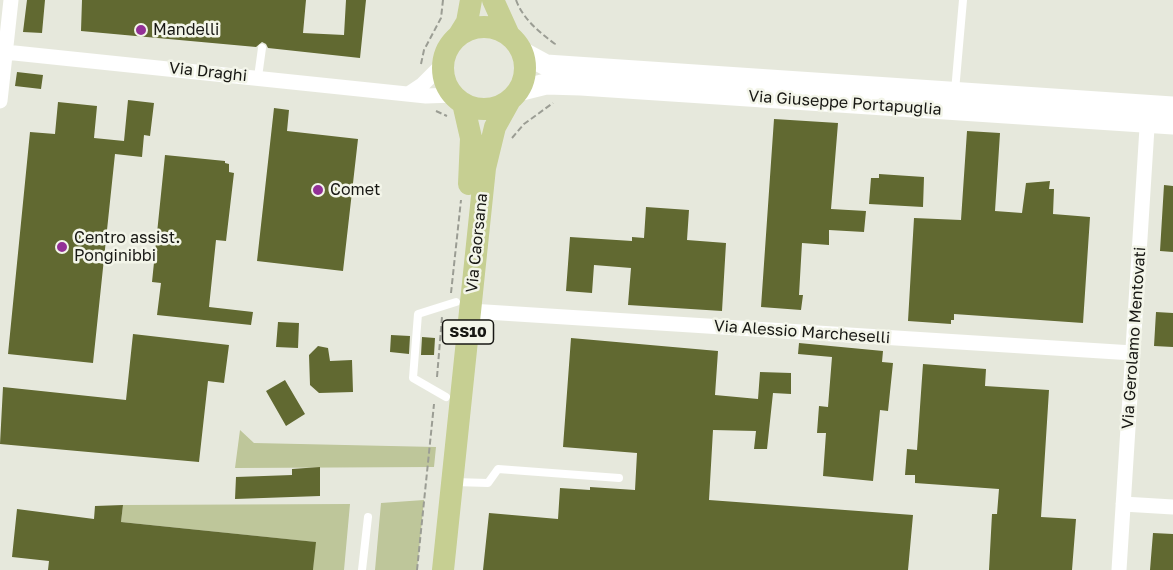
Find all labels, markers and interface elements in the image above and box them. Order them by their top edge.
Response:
place label: Mandelli [153,20,219,40]
marker: Mandelli [134,23,148,37]
street label: Via Draghi [168,58,248,86]
street label: Via Giuseppe Portapuglia [748,87,942,119]
place label: Comet [330,180,380,200]
marker: Comet [311,183,325,197]
street label: Via Caorsana [462,192,492,294]
place label: Centro assist. Ponginibbi [74,228,180,266]
marker: Centro assist. Ponginibbi [55,240,69,254]
street label: Via Gerolamo Mentovati [1118,246,1150,430]
street label: Via Alessio Marcheselli [713,316,891,348]
road number: SS10 [442,320,494,344]

